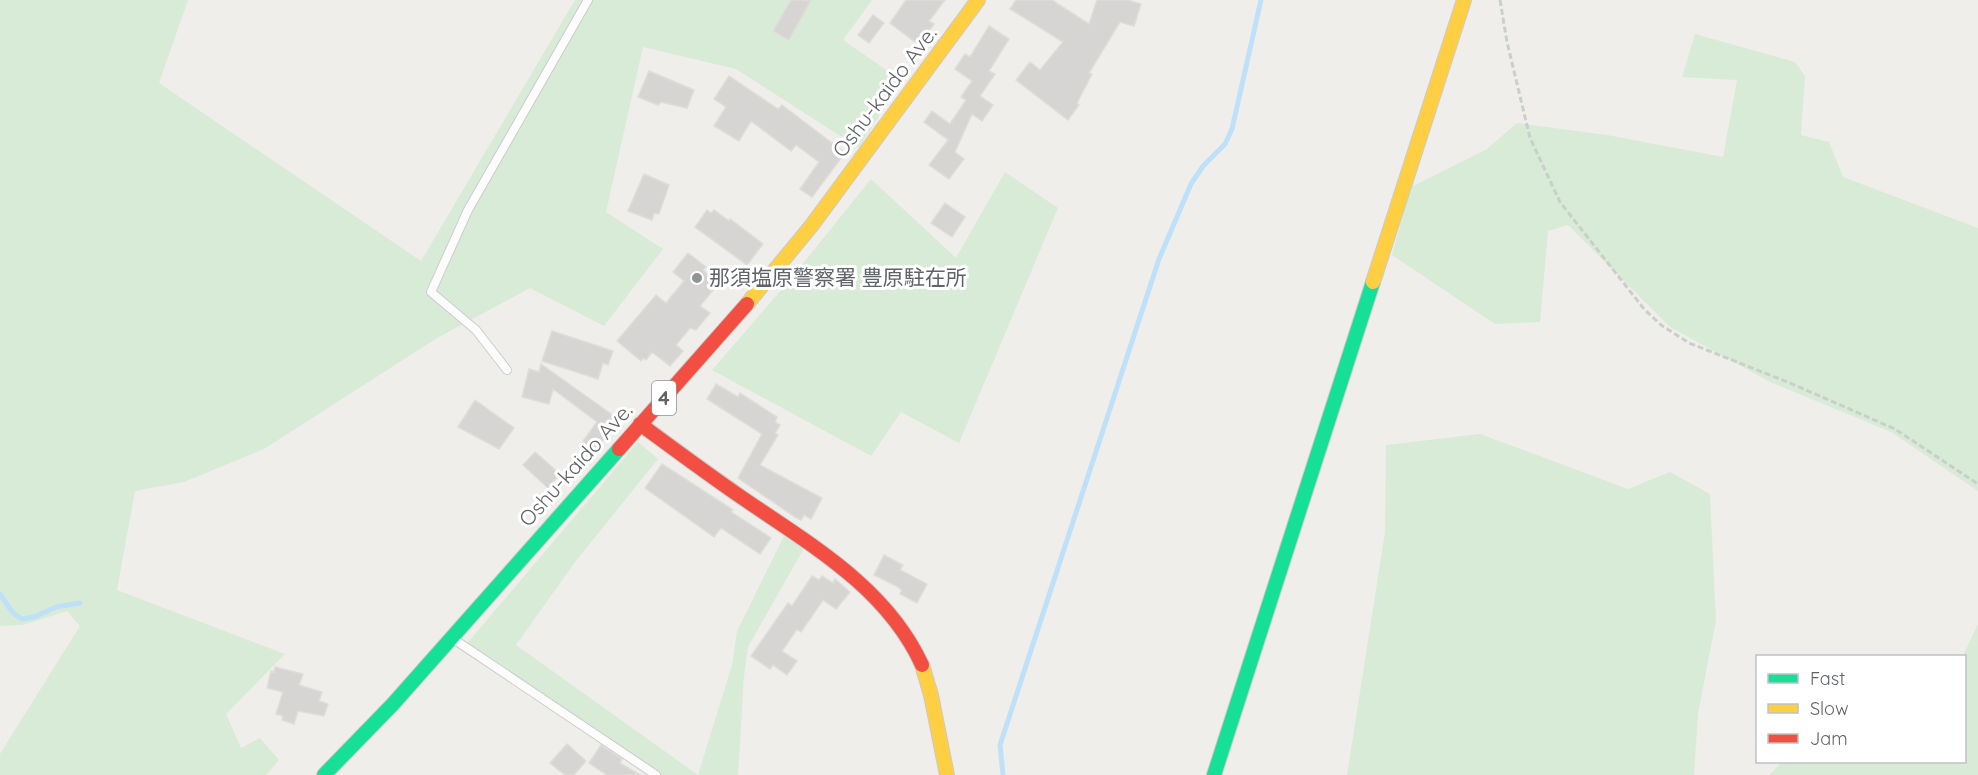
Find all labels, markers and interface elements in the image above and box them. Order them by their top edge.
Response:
street label: Oshu-kaido Ave. [827,21,942,162]
place label: 那須塩原警察署 豊原駐在所 [709,264,967,290]
marker: 那須塩原警察署 豊原駐在所 [690,271,704,285]
road number: 4 [652,381,676,415]
street label: Oshu-kaido Ave. [513,397,638,531]
legend [1756,655,1966,763]
text: Fast [1810,667,1845,690]
text: Slow [1810,697,1848,720]
text: Jam [1810,727,1848,750]

